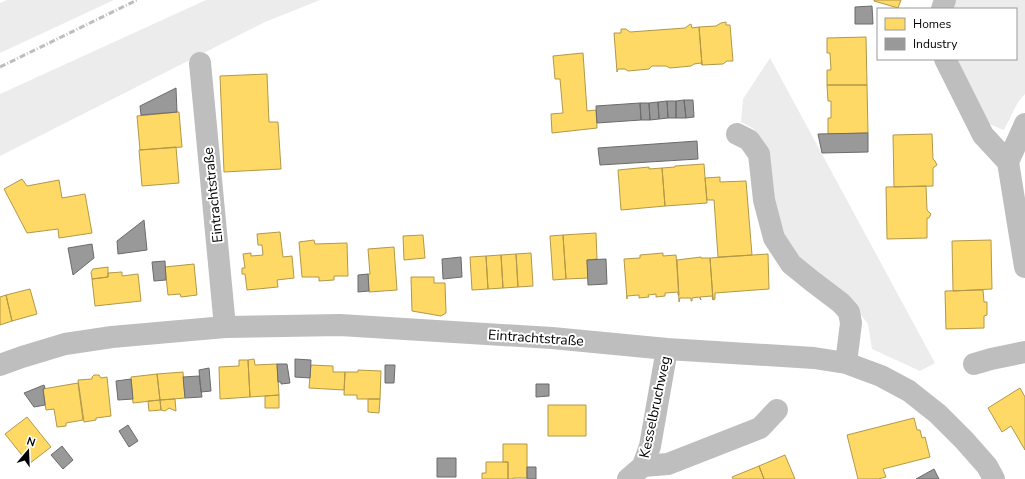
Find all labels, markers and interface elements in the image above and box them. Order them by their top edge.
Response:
legend [877,8,1017,60]
text: Homes [913,16,951,32]
text: Industry [913,36,958,52]
street label: Eintrachtstraße [199,146,227,244]
street label: Eintrachtstraße [487,325,585,351]
street label: Kesselbruchweg [635,354,675,460]
north arrow [8,431,48,471]
text: N [25,434,37,450]

